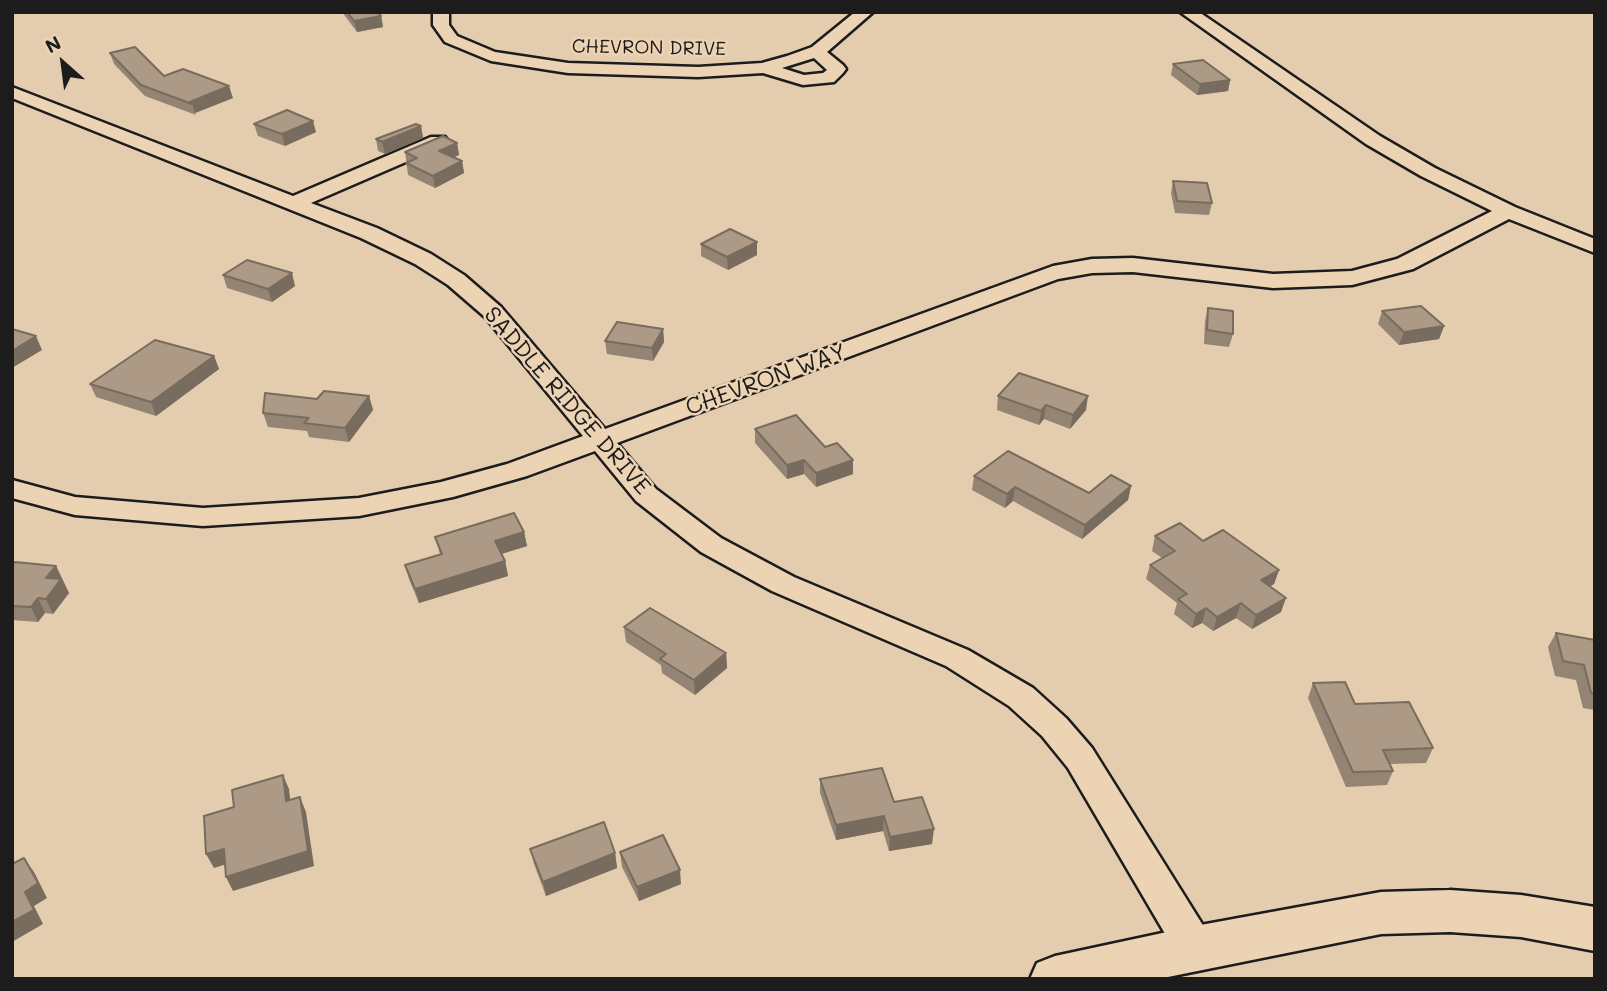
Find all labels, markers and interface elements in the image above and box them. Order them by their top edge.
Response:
north arrow [28,28,98,98]
text: N [41,30,65,58]
street label: CHEVRON DRIVE [572,35,726,61]
street label: SADDLE RIDGE DRIVE [478,301,656,501]
street label: CHEVRON WAY [682,338,850,422]

